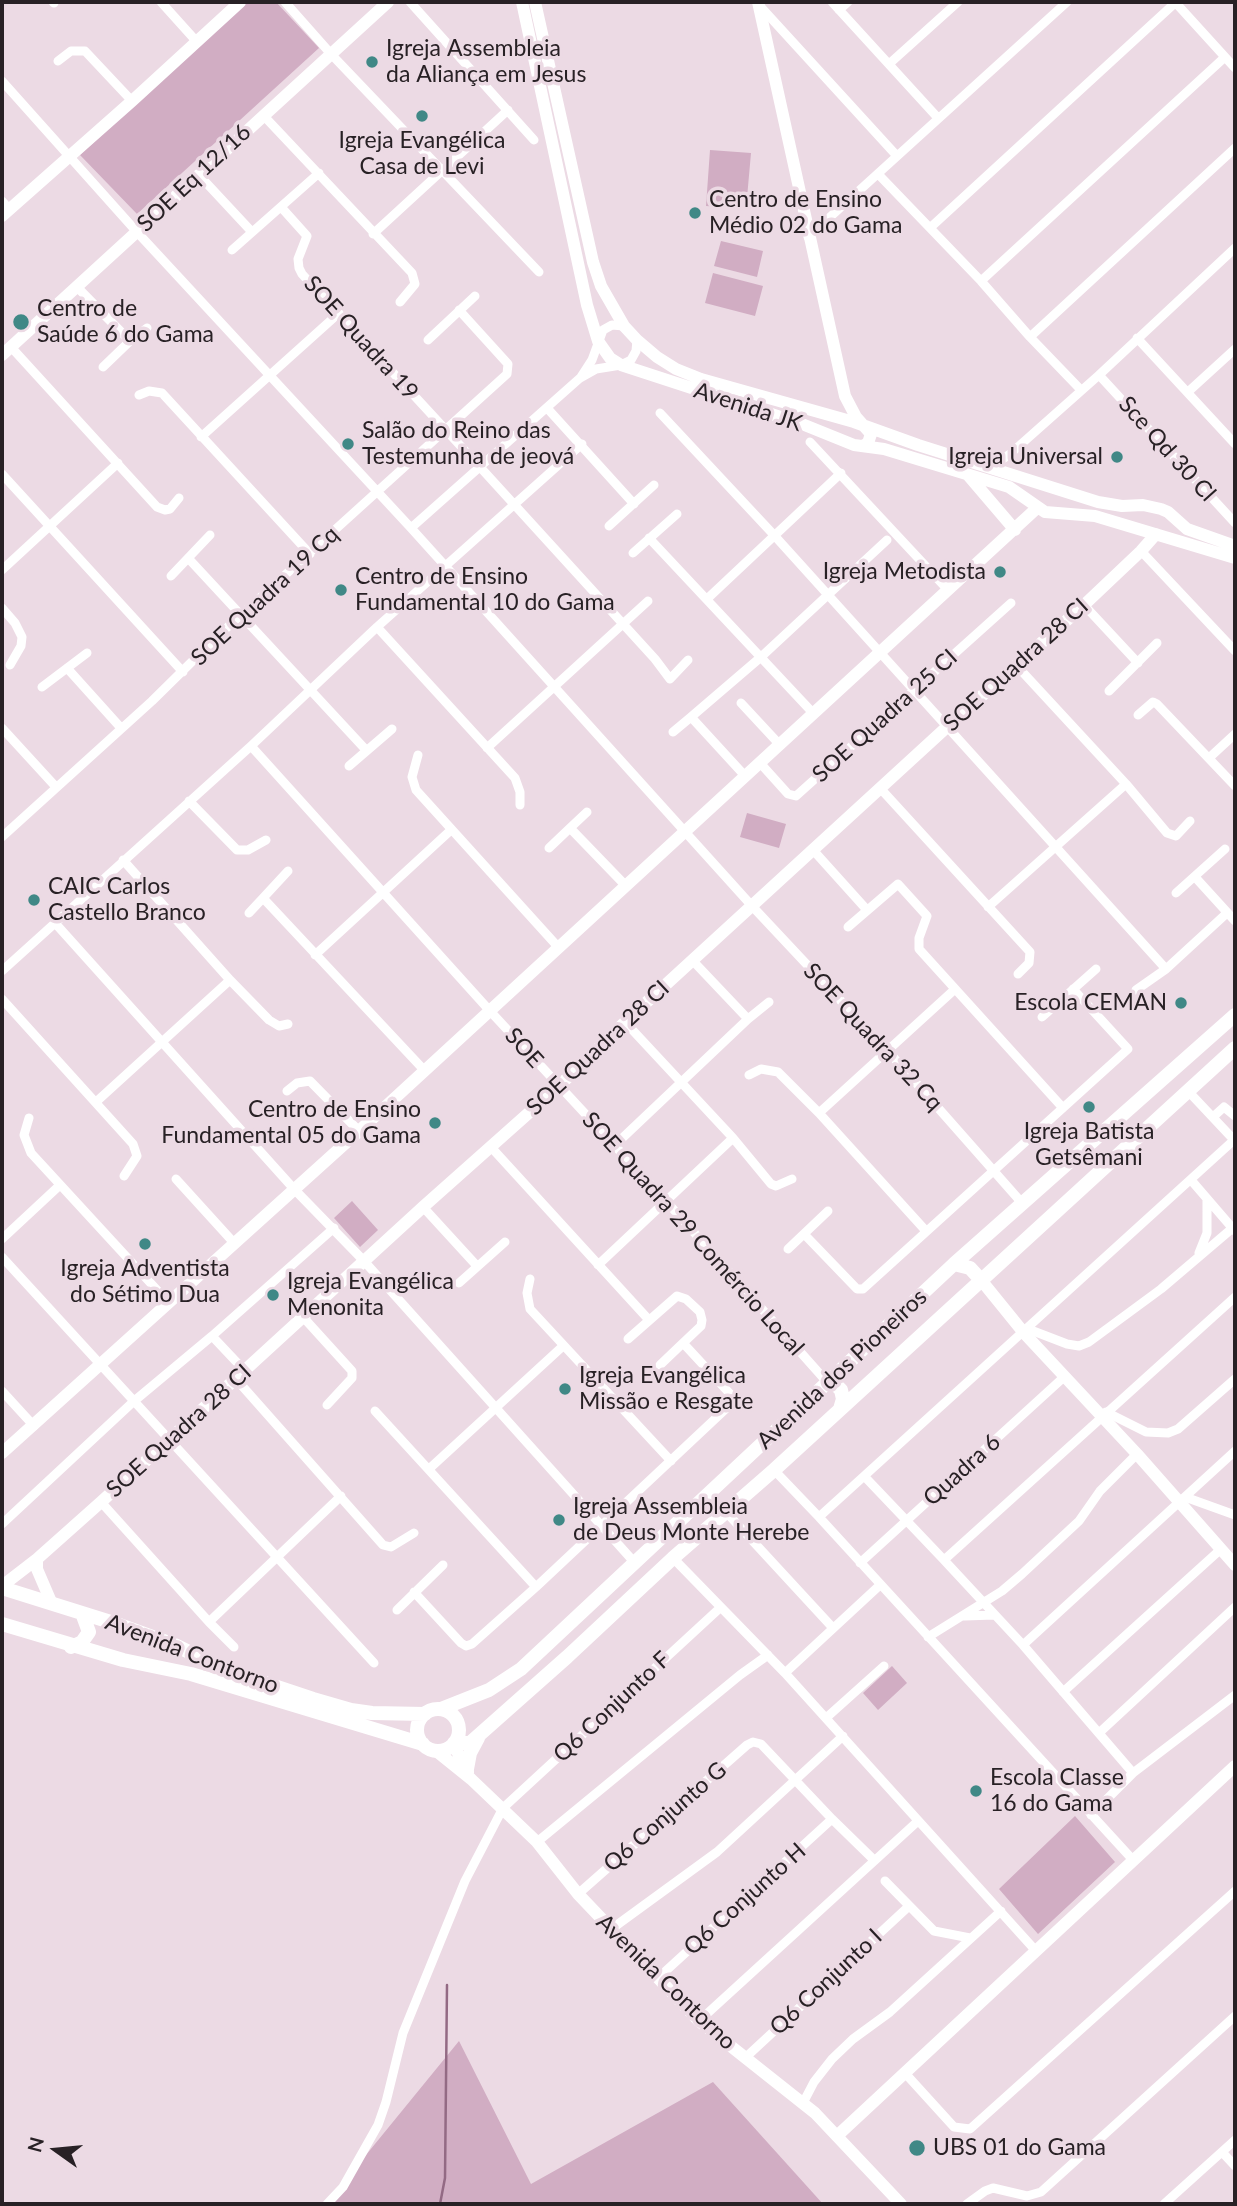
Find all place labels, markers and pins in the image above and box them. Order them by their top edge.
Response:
place label: Igreja Assembleia da Aliança em Jesus [386,35,586,89]
marker: Igreja Assembleia da Aliança em Jesus [364,54,380,70]
marker: Igreja Evangélica Casa de Levi [414,108,430,124]
place label: Igreja Evangélica Casa de Levi [339,127,505,181]
place label: Centro de Ensino Médio 02 do Gama [709,186,902,240]
marker: Centro de Ensino Médio 02 do Gama [687,205,703,221]
place label: Centro de Saúde 6 do Gama [37,295,214,349]
marker: Centro de Saúde 6 do Gama [11,312,31,332]
place label: Salão do Reino das Testemunha de jeová [362,417,574,471]
marker: Salão do Reino das Testemunha de jeová [340,436,356,452]
place label: Igreja Universal [948,443,1103,471]
marker: Igreja Universal [1109,449,1125,465]
place label: Igreja Metodista [823,558,986,586]
place label: Centro de Ensino Fundamental 10 do Gama [355,563,615,617]
marker: Igreja Metodista [992,564,1008,580]
marker: Centro de Ensino Fundamental 10 do Gama [333,582,349,598]
place label: CAIC Carlos Castello Branco [48,873,206,927]
marker: CAIC Carlos Castello Branco [26,892,42,908]
place label: Escola CEMAN [1014,989,1167,1017]
marker: Escola CEMAN [1173,995,1189,1011]
place label: Centro de Ensino Fundamental 05 do Gama [161,1096,421,1150]
marker: Igreja Batista Getsêmani [1081,1099,1097,1115]
marker: Centro de Ensino Fundamental 05 do Gama [427,1115,443,1131]
place label: Igreja Batista Getsêmani [1024,1118,1154,1172]
marker: Igreja Adventista do Sétimo Dua [137,1236,153,1252]
place label: Igreja Adventista do Sétimo Dua [60,1255,230,1309]
place label: Igreja Evangélica Menonita [287,1268,454,1322]
marker: Igreja Evangélica Menonita [265,1287,281,1303]
place label: Igreja Evangélica Missão e Resgate [579,1362,753,1416]
marker: Igreja Evangélica Missão e Resgate [557,1381,573,1397]
place label: Igreja Assembleia de Deus Monte Herebe [573,1493,809,1547]
marker: Igreja Assembleia de Deus Monte Herebe [551,1512,567,1528]
place label: Escola Classe 16 do Gama [990,1764,1124,1818]
marker: Escola Classe 16 do Gama [968,1783,984,1799]
place label: UBS 01 do Gama [933,2134,1106,2162]
marker: UBS 01 do Gama [907,2138,927,2158]

